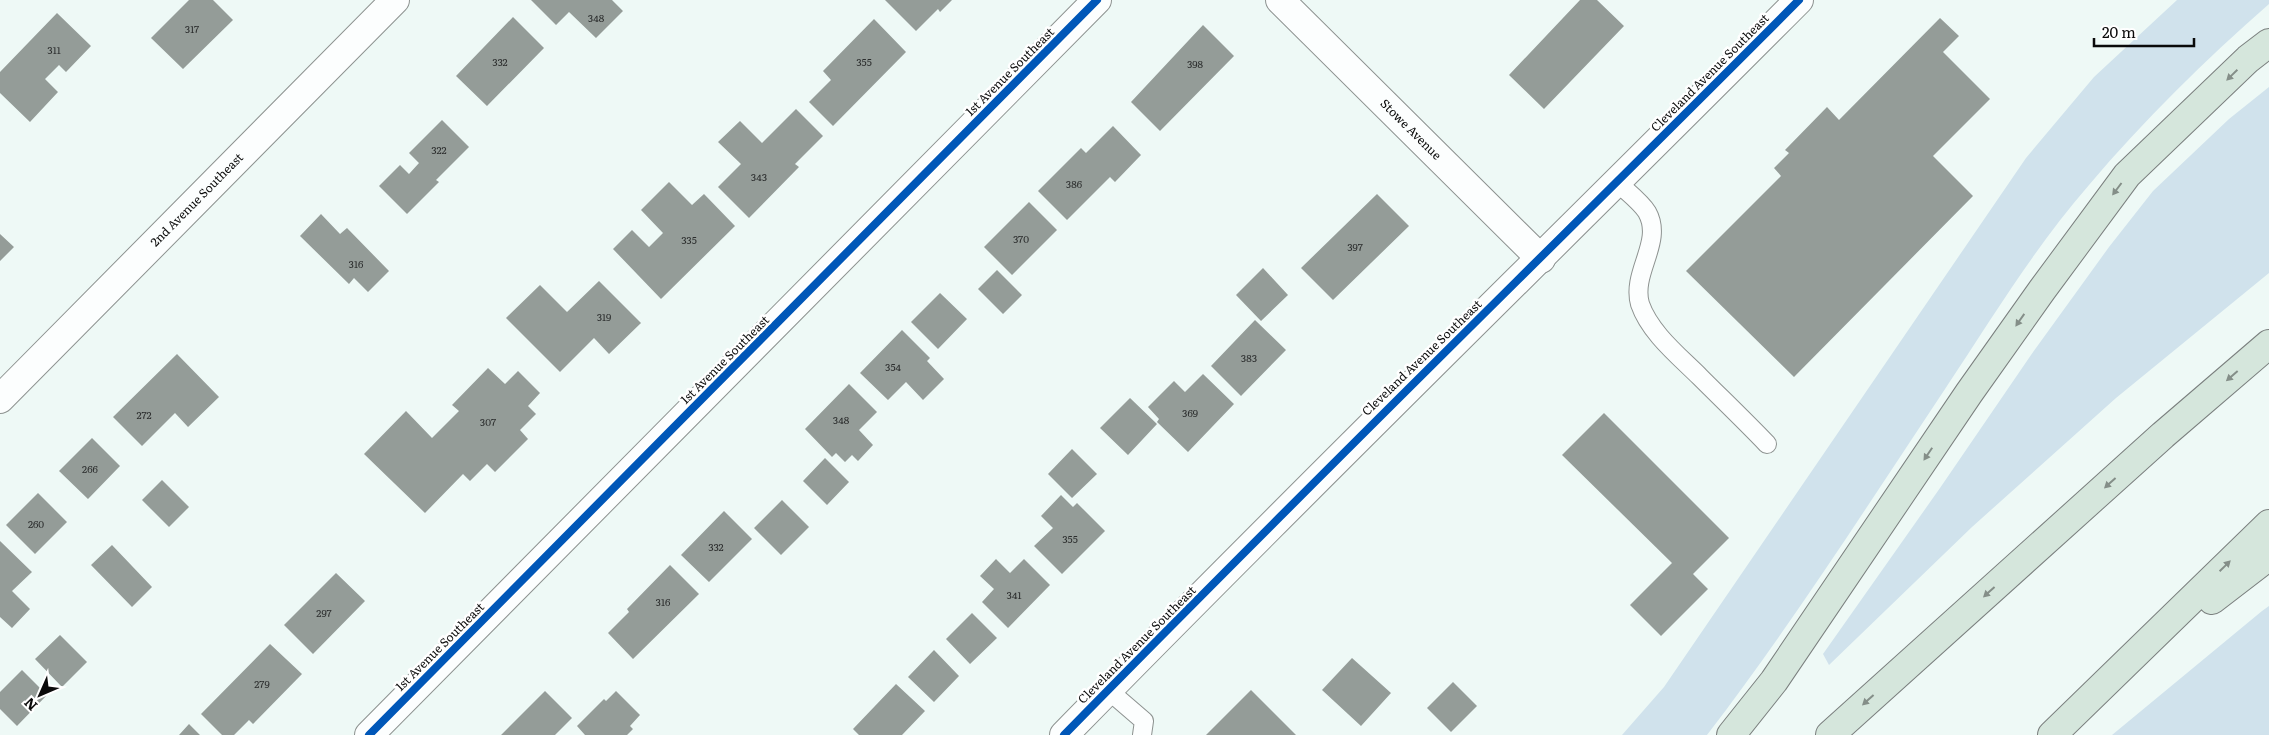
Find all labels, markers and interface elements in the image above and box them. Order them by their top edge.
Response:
street label: Cleveland Avenue Southeast [1646,9,1772,135]
house number: 348 [588,10,605,25]
scale bar [2094,15,2194,47]
text: 20 m [2102,20,2136,43]
house number: 317 [185,21,199,36]
street label: 1st Avenue Southeast [961,23,1058,120]
house number: 311 [47,42,61,57]
house number: 332 [492,54,508,69]
house number: 355 [856,54,872,69]
house number: 398 [1187,56,1204,71]
one-way arrow [2226,69,2238,81]
street label: Stowe Avenue [1377,94,1446,163]
house number: 322 [431,142,447,157]
street label: 2nd Avenue Southeast [146,148,247,250]
house number: 343 [751,169,767,184]
house number: 386 [1066,176,1083,191]
one-way arrow [2112,182,2122,196]
house number: 370 [1013,231,1029,246]
house number: 335 [681,232,697,247]
house number: 397 [1347,239,1363,254]
house number: 316 [349,256,364,271]
street label: Cleveland Avenue Southeast [1357,295,1485,419]
house number: 319 [597,309,611,324]
street label: 1st Avenue Southeast [676,311,773,408]
one-way arrow [2015,313,2025,327]
house number: 383 [1241,350,1257,365]
house number: 354 [885,359,901,374]
one-way arrow [2226,370,2239,381]
house number: 369 [1182,405,1198,420]
house number: 272 [136,407,152,422]
house number: 348 [833,412,850,427]
house number: 307 [480,414,496,429]
one-way arrow [1923,447,1933,460]
house number: 266 [82,461,99,476]
one-way arrow [2104,477,2116,489]
house number: 260 [28,516,44,531]
house number: 355 [1062,531,1078,546]
house number: 332 [708,539,724,554]
one-way arrow [2219,560,2231,572]
street label: Cleveland Avenue Southeast [1073,581,1199,707]
one-way arrow [1982,586,1995,597]
house number: 341 [1007,587,1021,602]
house number: 316 [656,594,671,609]
street label: 1st Avenue Southeast [391,598,488,695]
house number: 297 [316,605,332,620]
north arrow [15,670,65,720]
house number: 279 [254,676,270,691]
text: N [19,693,41,716]
one-way arrow [1863,694,1875,706]

